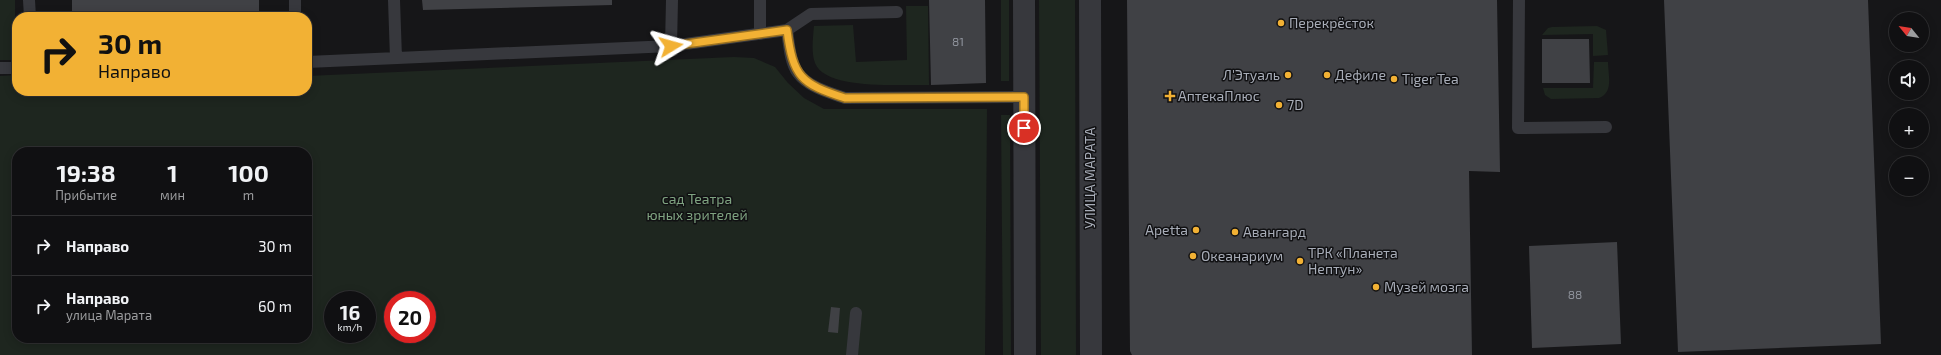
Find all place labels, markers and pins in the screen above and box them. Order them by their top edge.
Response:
place label: Перекрёсток [1289,14,1375,31]
marker: Перекрёсток [1276,18,1286,28]
place label: Л'Этуаль [1223,66,1280,83]
place label: Дефиле [1335,66,1386,83]
marker: Л'Этуаль [1283,70,1293,80]
marker: Дефиле [1322,70,1332,80]
place label: Tiger Tea [1402,70,1459,87]
marker: Tiger Tea [1389,74,1399,84]
place label: АптекаПлюс [1178,87,1260,104]
marker: АптекаПлюс [1165,91,1175,101]
place label: 7D [1287,96,1303,113]
marker: 7D [1274,100,1284,110]
pin [1007,111,1041,145]
place label: Apetta [1145,221,1188,238]
place label: Авангард [1243,223,1306,240]
marker: Apetta [1191,225,1201,235]
marker: Авангард [1230,227,1240,237]
place label: ТРК «Планета Нептун» [1308,244,1398,277]
place label: Океанариум [1201,247,1283,264]
marker: Океанариум [1188,251,1198,261]
marker: ТРК «Планета Нептун» [1295,256,1305,266]
place label: Музей мозга [1384,278,1469,295]
marker: Музей мозга [1371,282,1381,292]

